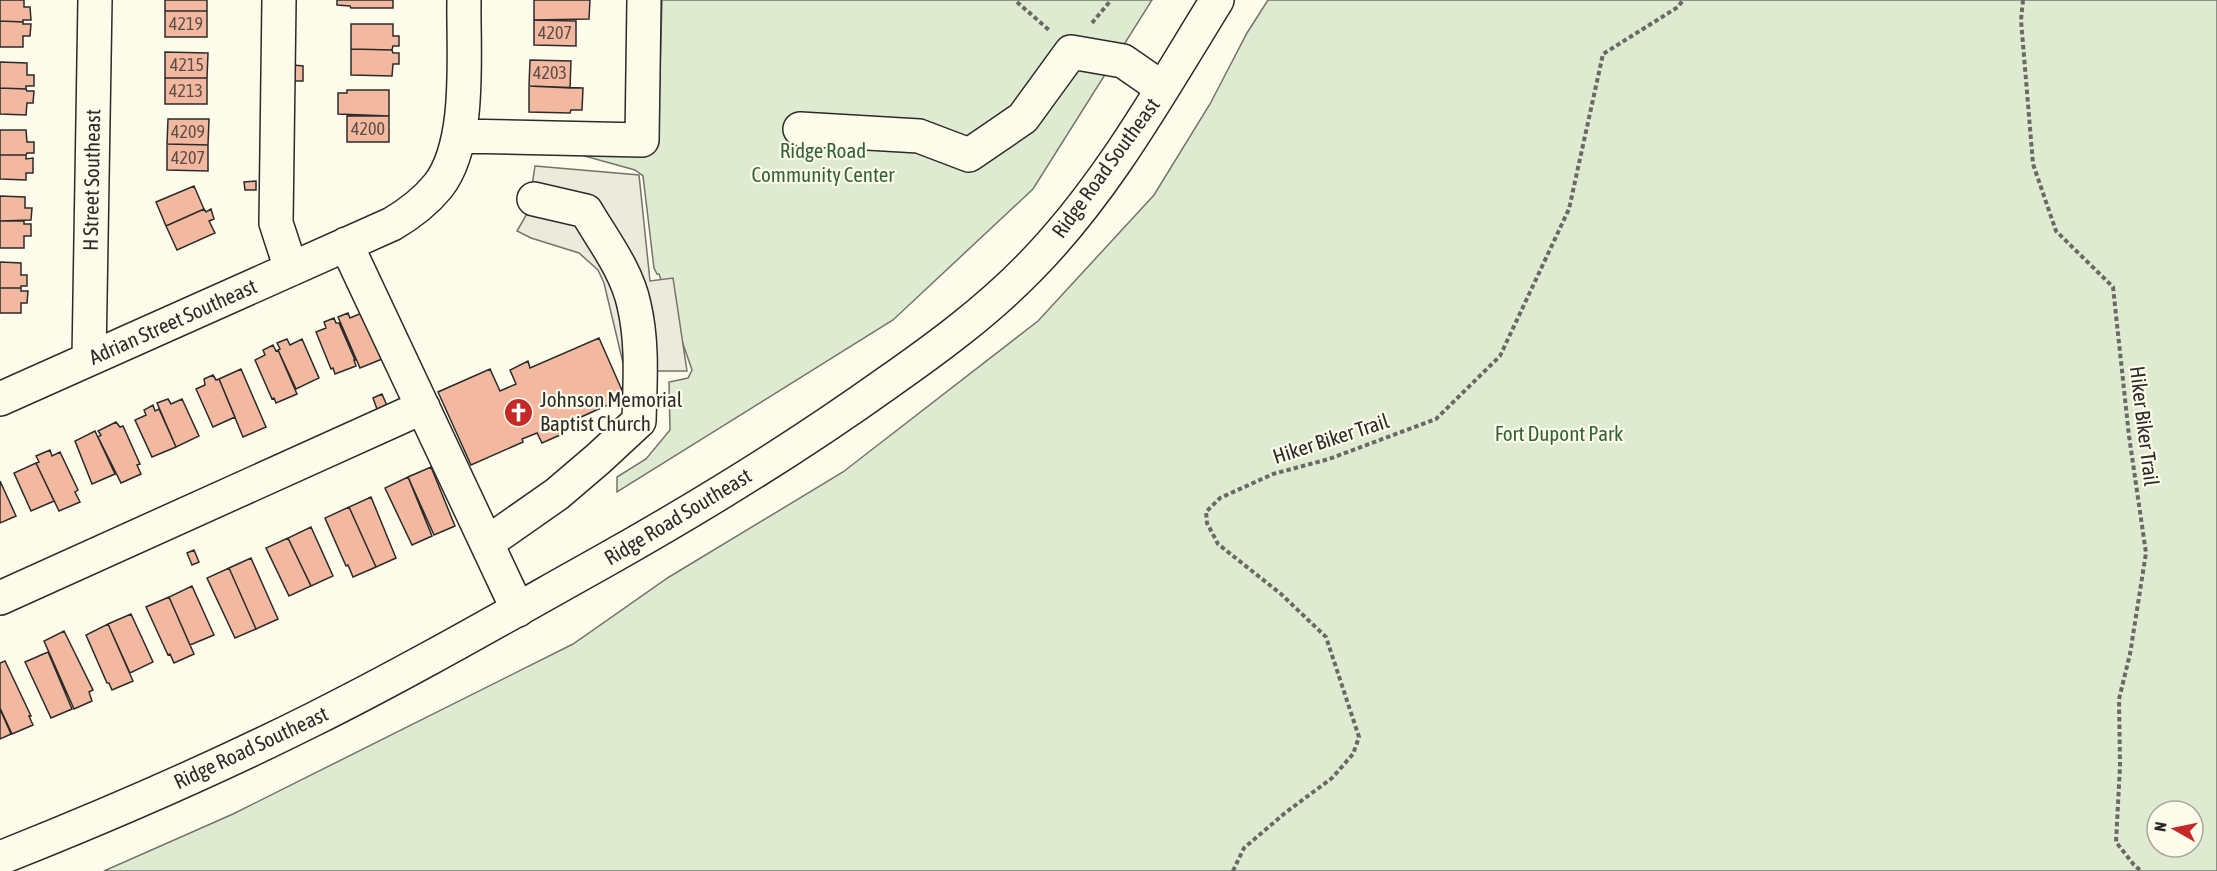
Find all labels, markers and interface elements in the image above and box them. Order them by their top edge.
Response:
house number: 4219 [169,13,203,34]
house number: 4207 [538,22,572,43]
house number: 4215 [170,54,204,75]
house number: 4203 [533,62,567,83]
house number: 4213 [169,80,203,101]
street label: Ridge Road Southeast [1046,93,1164,242]
street label: H Street Southeast [78,109,104,251]
house number: 4200 [351,118,385,139]
house number: 4209 [171,121,205,142]
park label: Ridge Road Community Center [751,138,895,186]
house number: 4207 [171,147,205,168]
street label: Adrian Street Southeast [85,273,260,369]
street label: Hiker Biker Trail [2126,365,2164,488]
place label: Johnson Memorial Baptist Church [540,387,683,435]
church icon: Johnson Memorial Baptist Church [503,396,535,428]
street label: Hiker Biker Trail [1270,408,1392,468]
park label: Fort Dupont Park [1495,421,1623,445]
street label: Ridge Road Southeast [600,463,755,569]
street label: Ridge Road Southeast [170,701,331,793]
north arrow [2145,799,2205,859]
text: N [2151,821,2170,833]

